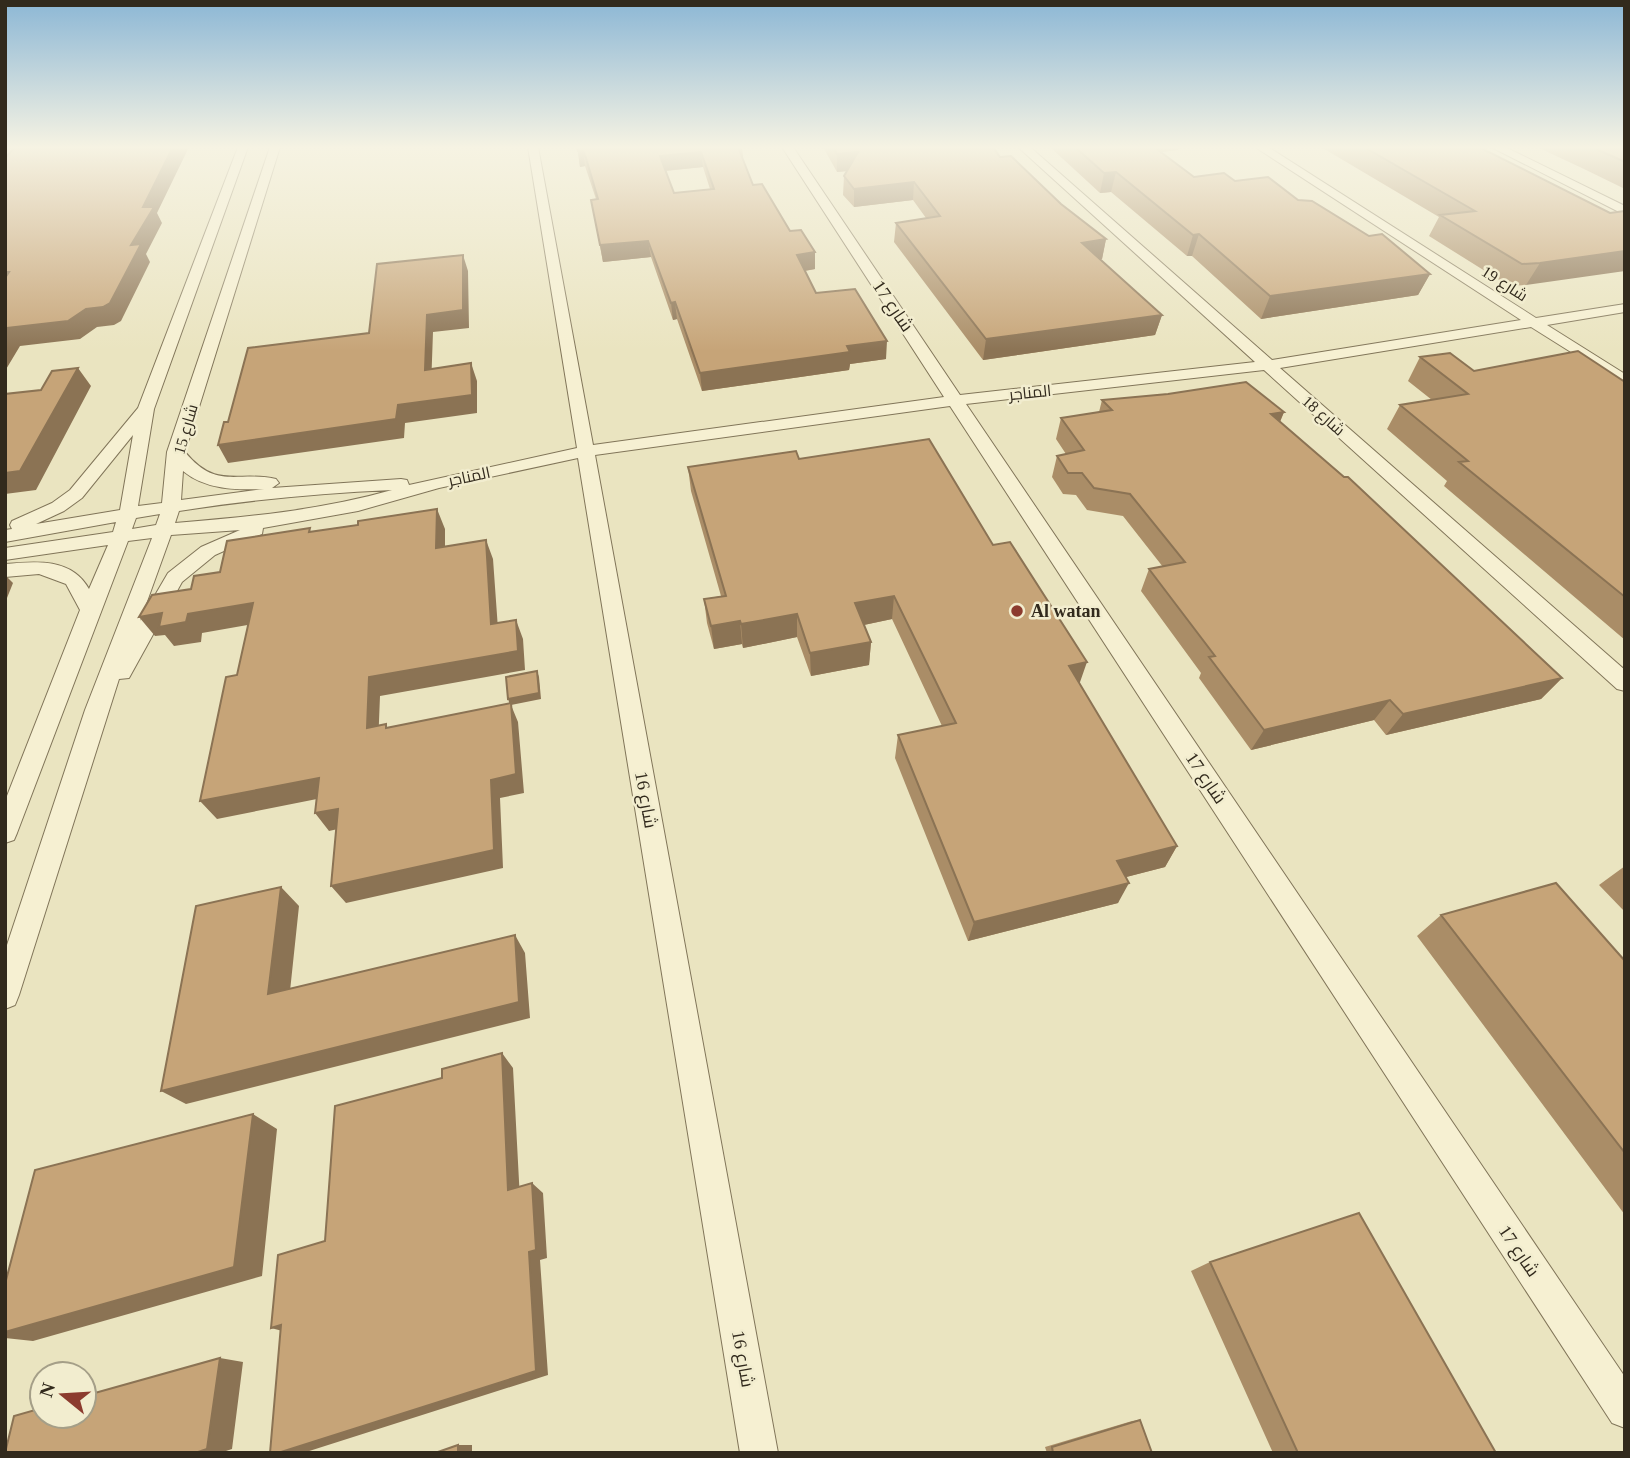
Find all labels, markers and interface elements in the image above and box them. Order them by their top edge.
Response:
street label: شارع 19 [1477,262,1531,307]
street label: شارع 17 [867,277,917,336]
street label: المناجر [1007,382,1052,404]
street label: شارع 18 [1297,392,1348,441]
street label: شارع 15 [170,402,204,457]
street label: المناجر [446,464,492,490]
place label: Al watan [1031,601,1101,621]
marker: Al watan [1009,603,1025,619]
street label: شارع 17 [1180,749,1230,808]
street label: شارع 16 [629,770,661,830]
street label: شارع 17 [1493,1222,1543,1281]
street label: شارع 16 [726,1329,758,1389]
north arrow [28,1360,98,1430]
text: N [35,1380,59,1400]

